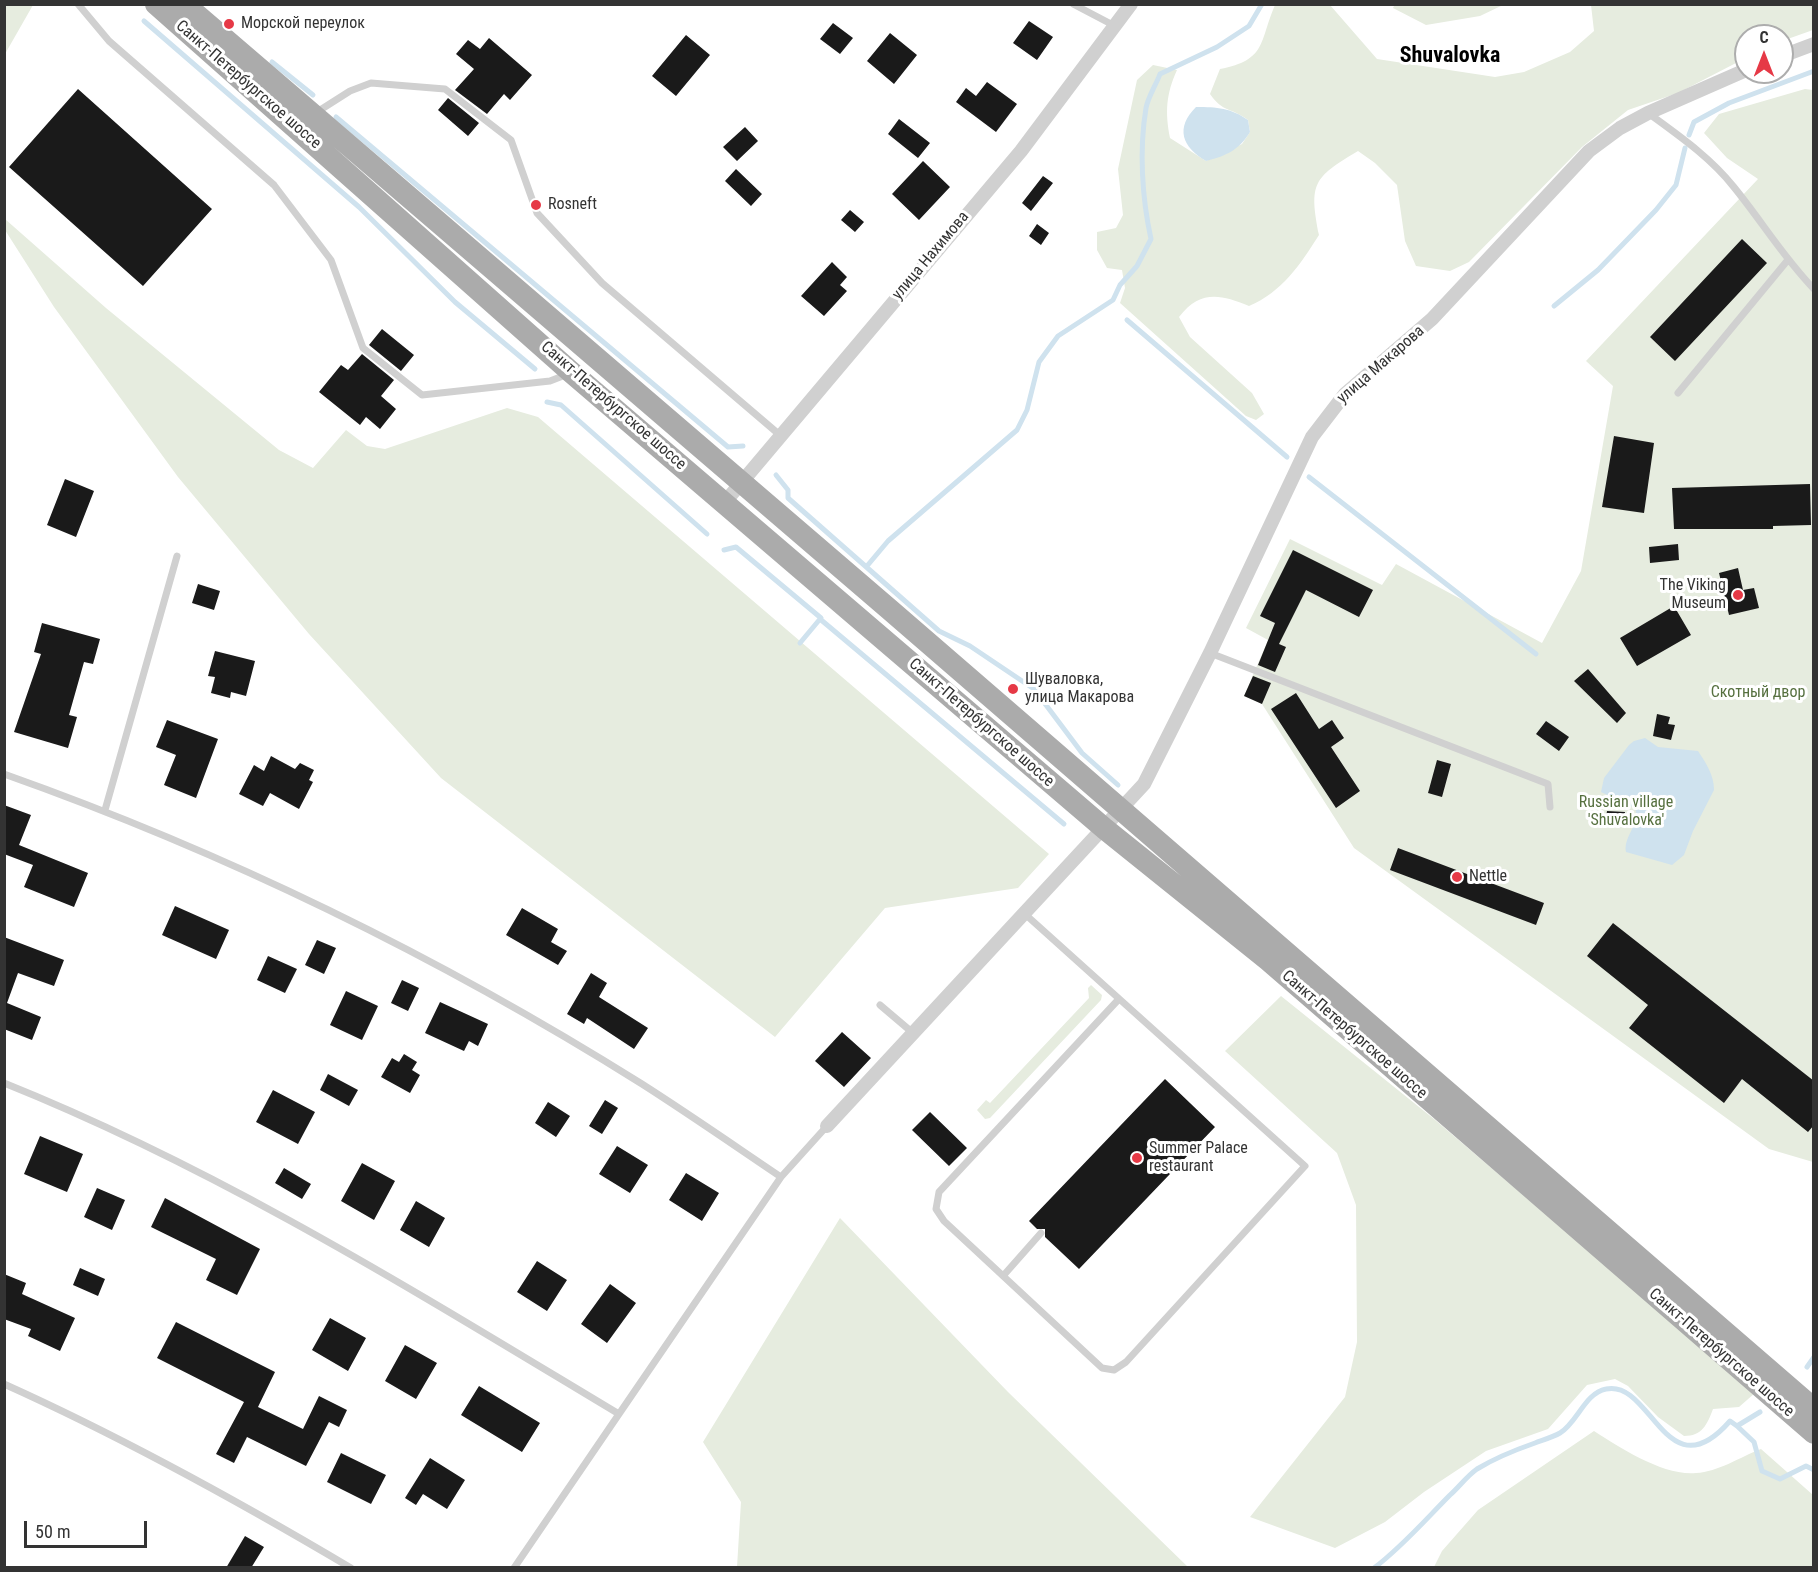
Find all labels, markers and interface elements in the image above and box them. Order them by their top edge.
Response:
place label: Морской переулок [241,14,365,34]
street label: Санкт-Петербургское шоссе [171,17,325,153]
marker: Морской переулок [222,17,236,31]
north arrow [1734,24,1794,84]
text: С [1759,28,1769,47]
district label: Shuvalovka [1400,43,1500,69]
place label: Rosneft [548,195,597,215]
marker: Rosneft [529,198,543,212]
street label: улица Нахимова [889,208,973,304]
street label: улица Макарова [1334,322,1428,408]
street label: Санкт-Петербургское шоссе [536,338,690,474]
place label: The Viking Museum [1660,576,1726,614]
marker: The Viking Museum [1731,588,1745,602]
street label: Санкт-Петербургское шоссе [904,655,1058,791]
place label: Шуваловка, улица Макарова [1025,670,1134,708]
marker: Шуваловка, улица Макарова [1006,682,1020,696]
park label: Скотный двор [1711,683,1805,703]
park label: Russian village 'Shuvalovka' [1579,793,1673,831]
place label: Nettle [1469,867,1507,887]
marker: Nettle [1450,870,1464,884]
street label: Санкт-Петербургское шоссе [1277,967,1431,1103]
place label: Summer Palace restaurant [1149,1139,1248,1177]
marker: Summer Palace restaurant [1130,1151,1144,1165]
street label: Санкт-Петербургское шоссе [1644,1285,1798,1421]
scale bar [27,1509,150,1547]
text: 50 m [35,1521,70,1542]

